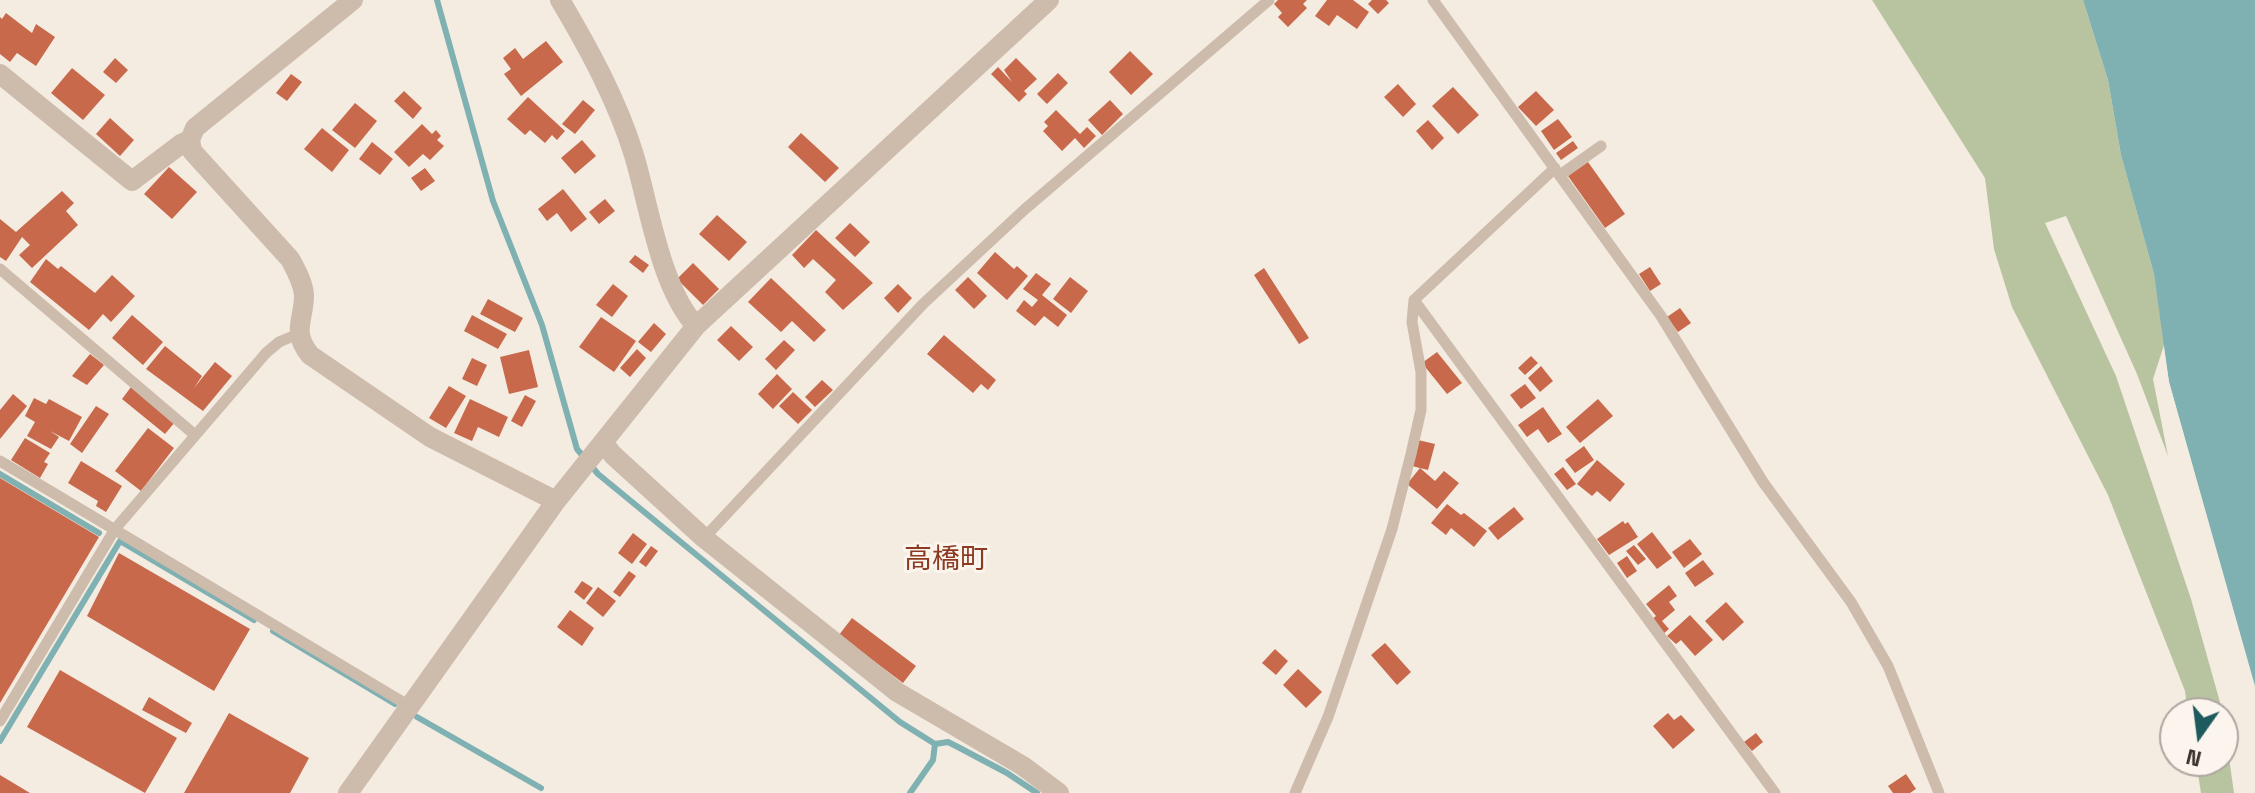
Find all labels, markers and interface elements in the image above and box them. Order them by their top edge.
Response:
district label: 高橋町 [904,543,988,577]
north arrow [2159,697,2239,777]
text: N [2183,743,2204,774]

